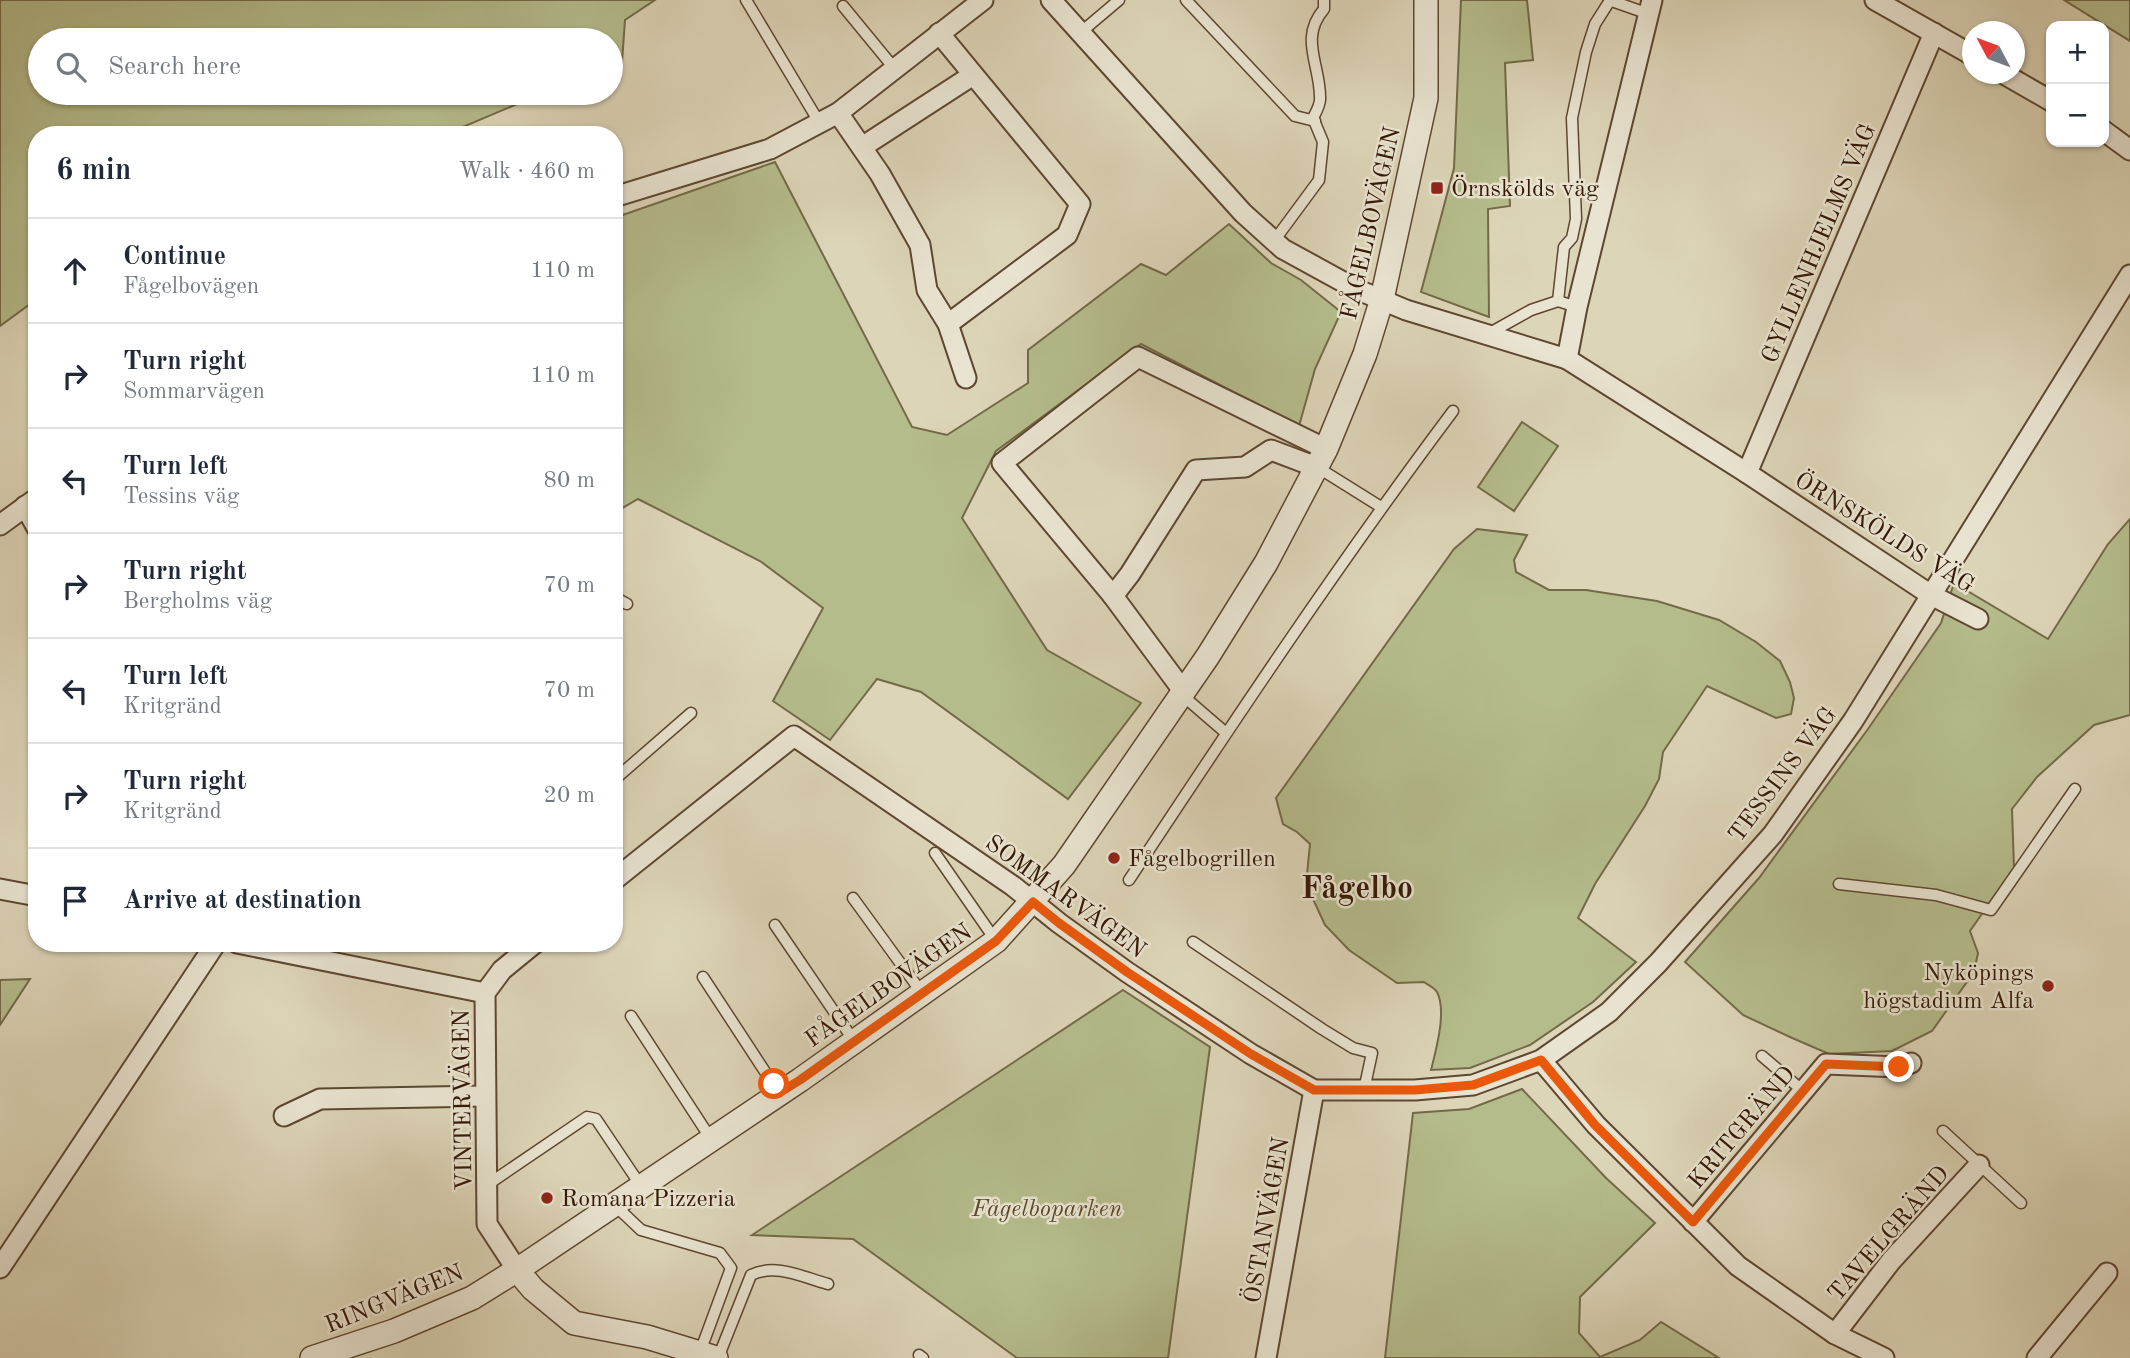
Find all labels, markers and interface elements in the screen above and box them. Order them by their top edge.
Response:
north arrow [1962,21,2025,84]
map controls [2046,21,2109,147]
button: + [2046,21,2109,84]
search box [28,28,623,105]
icon: search [52,48,90,86]
text: Search here [108,54,241,80]
button: − [2046,84,2109,147]
street label: GYLLENHJELMS VÄG [1756,119,1881,367]
street label: FÅGELBOVÄGEN [1333,124,1406,322]
text: 6 min [56,156,131,186]
text: Walk · 460 m [459,160,595,183]
place label: Örnskölds väg [1451,174,1599,202]
marker: Örnskölds väg [1429,180,1445,196]
text: Continue [123,244,226,270]
icon: ahead [56,252,94,290]
text: 110 m [530,259,595,282]
text: Fågelbovägen [123,275,259,298]
text: Turn right [123,349,246,375]
icon: right [56,357,94,395]
text: 110 m [530,364,595,387]
text: Sommarvägen [123,380,265,403]
text: Turn left [123,454,228,480]
icon: left [56,462,94,500]
street label: ÖRNSKÖLDS VÄG [1790,465,1980,599]
text: 80 m [544,469,595,492]
text: Tessins väg [123,485,239,508]
text: Turn right [123,559,246,585]
icon: right [56,567,94,605]
text: 70 m [544,574,595,597]
text: Bergholms väg [123,590,272,613]
text: Turn left [123,664,228,690]
icon: left [56,672,94,710]
text: 70 m [544,679,595,702]
text: Kritgränd [123,695,222,718]
street label: TESSINS VÄG [1723,701,1842,847]
text: Turn right [123,769,246,795]
icon: right [56,777,94,815]
text: 20 m [544,784,595,807]
text: Kritgränd [123,800,222,823]
street label: SOMMARVÄGEN [980,829,1151,964]
place label: Fågelbogrillen [1128,848,1276,872]
marker: Fågelbogrillen [1106,850,1122,866]
district label: Fågelbo [1301,874,1413,906]
icon: arrive [56,882,94,920]
text: Arrive at destination [123,888,362,914]
street label: FÅGELBOVÄGEN [799,916,977,1053]
place label: Nyköpings högstadium Alfa [1863,962,2034,1014]
marker: Nyköpings högstadium Alfa [2040,978,2056,994]
street label: VINTERVÄGEN [447,1009,478,1191]
route end [1883,1051,1914,1082]
street label: KRITGRÄND [1682,1060,1801,1194]
route start [758,1068,789,1099]
street label: ÖSTANVÄGEN [1238,1135,1294,1305]
street label: TAVELGRÄND [1822,1160,1955,1307]
place label: Romana Pizzeria [561,1188,736,1212]
marker: Romana Pizzeria [539,1190,555,1206]
park label: Fågelboparken [971,1198,1122,1222]
street label: RINGVÄGEN [321,1258,467,1339]

